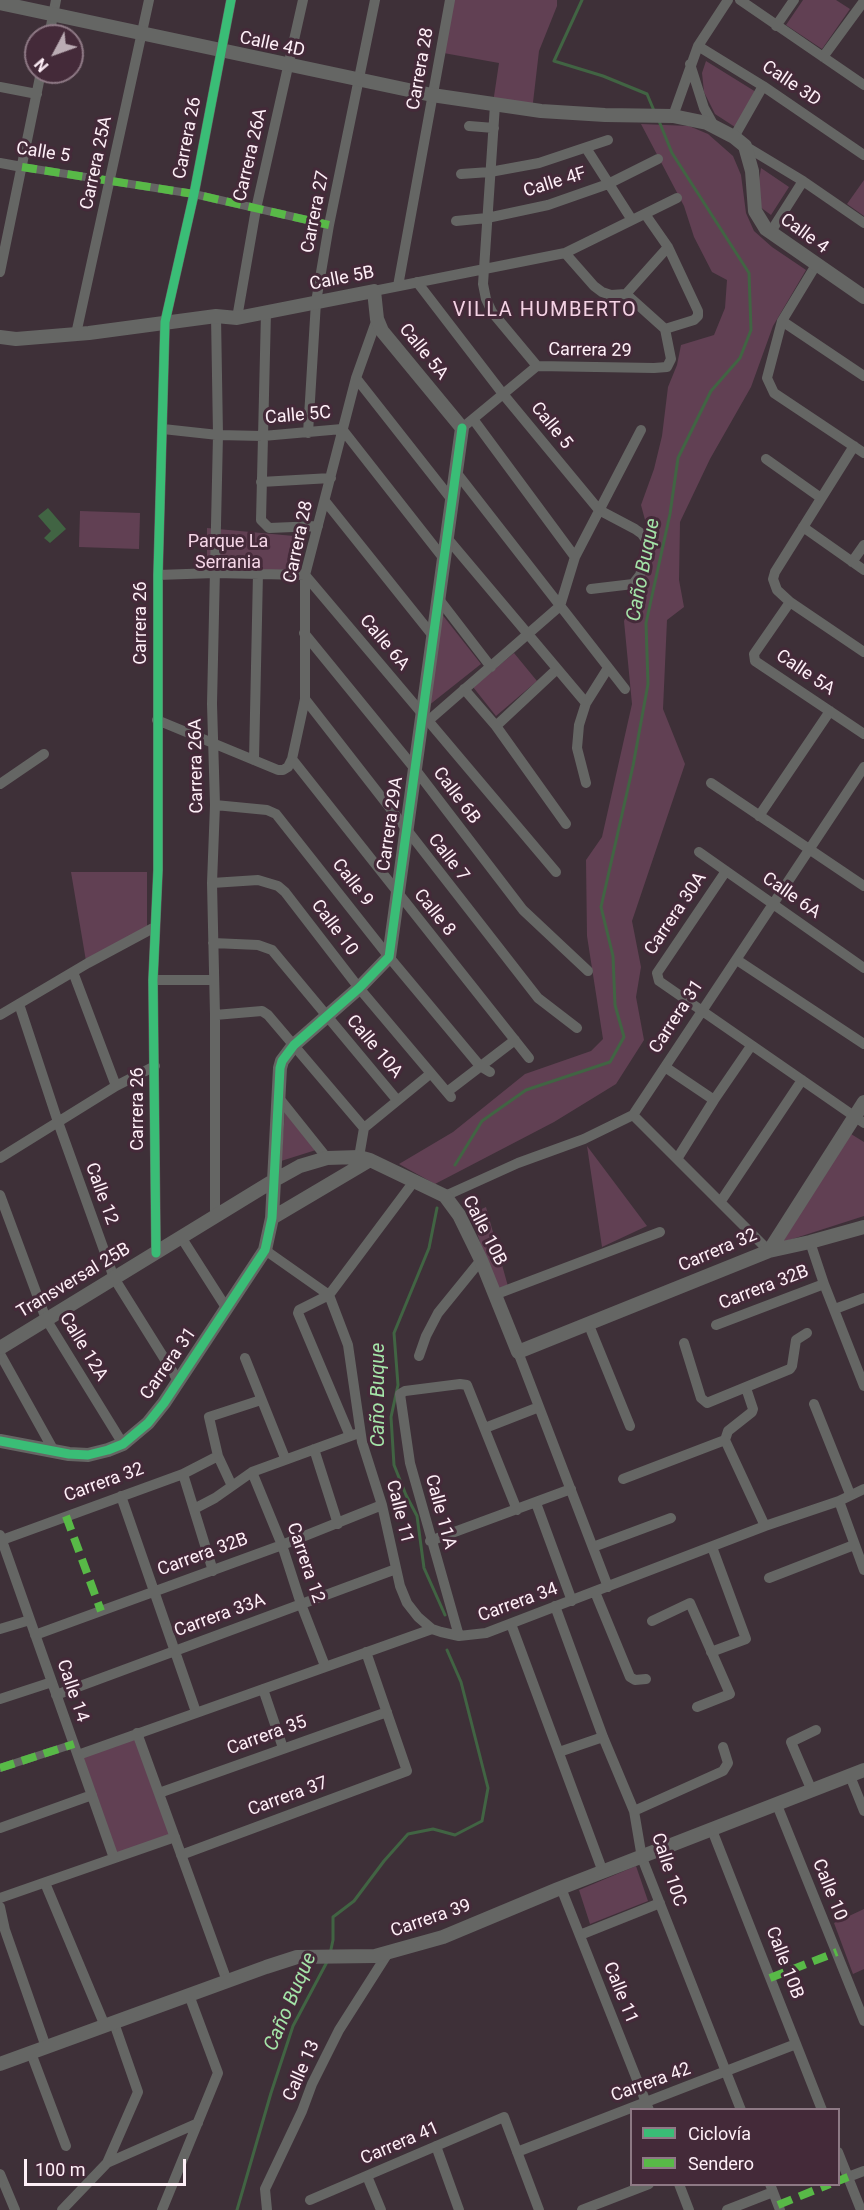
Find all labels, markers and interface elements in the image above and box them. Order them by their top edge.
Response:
north arrow [24,24,84,84]
street label: Carrera 28 [403,26,439,112]
street label: Calle 4D [237,28,307,62]
text: N [31,54,52,75]
street label: Calle 3D [758,57,824,111]
street label: Carrera 26 [169,95,207,181]
street label: Carrera 26A [230,106,272,204]
street label: Carrera 25A [77,114,117,212]
street label: Calle 5 [14,138,72,168]
street label: Calle 4F [521,163,589,203]
street label: Carrera 27 [297,169,335,255]
street label: Calle 4 [776,209,832,259]
street label: Calle 5B [308,262,376,296]
district label: VILLA HUMBERTO [453,299,637,323]
street label: Calle 5A [394,320,452,384]
street label: Carrera 29 [548,339,632,363]
street label: Calle 5 [525,398,577,454]
street label: Calle 5C [264,402,332,430]
street label: Carrera 28 [280,499,318,585]
water label: Caño Buque [622,516,666,624]
park label: Parque La Serrania [188,531,268,574]
street label: Carrera 26 [130,581,152,665]
street label: Calle 6A [354,611,414,675]
street label: Calle 5A [772,646,838,700]
street label: Carrera 26A [185,718,209,814]
street label: Calle 6B [428,763,484,829]
street label: Carrera 29A [374,775,408,873]
street label: Calle 7 [423,830,473,886]
street label: Calle 9 [327,855,377,911]
street label: Calle 6A [758,868,824,924]
street label: Carrera 30A [640,869,712,959]
street label: Calle 8 [408,885,460,941]
street label: Calle 10 [306,896,362,960]
street label: Carrera 31 [645,976,709,1058]
street label: Calle 10A [341,1011,407,1083]
street label: Carrera 26 [127,1067,149,1151]
street label: Calle 12 [80,1160,122,1228]
street label: Calle 10B [457,1192,511,1270]
street label: Carrera 32 [675,1225,761,1277]
street label: Transversal 25B [13,1239,135,1323]
street label: Carrera 32B [716,1261,812,1315]
street label: Calle 12A [54,1309,112,1385]
street label: Carrera 31 [136,1324,202,1404]
water label: Caño Buque [367,1343,391,1447]
street label: Carrera 32 [61,1459,147,1507]
street label: Calle 11A [420,1472,460,1552]
street label: Calle 11 [381,1478,417,1546]
street label: Carrera 12 [281,1520,329,1606]
street label: Carrera 32B [155,1529,251,1581]
street label: Carrera 34 [475,1579,561,1627]
street label: Carrera 33A [172,1590,268,1642]
street label: Calle 14 [51,1657,93,1725]
street label: Carrera 35 [224,1712,310,1760]
street label: Carrera 37 [245,1773,331,1821]
street label: Calle 10C [646,1830,690,1910]
street label: Calle 10 [807,1856,851,1924]
street label: Carrera 39 [388,1895,474,1943]
street label: Calle 10B [760,1924,808,2002]
water label: Caño Buque [260,1949,322,2055]
street label: Calle 11 [598,1959,642,2027]
street label: Calle 13 [279,2037,325,2105]
street label: Carrera 42 [608,2059,694,2107]
legend [630,2108,840,2186]
street label: Carrera 41 [357,2118,443,2170]
text: Ciclovía [688,2123,751,2144]
scale bar [27,2147,189,2185]
text: Sendero [688,2153,754,2174]
text: 100 m [35,2159,86,2180]

